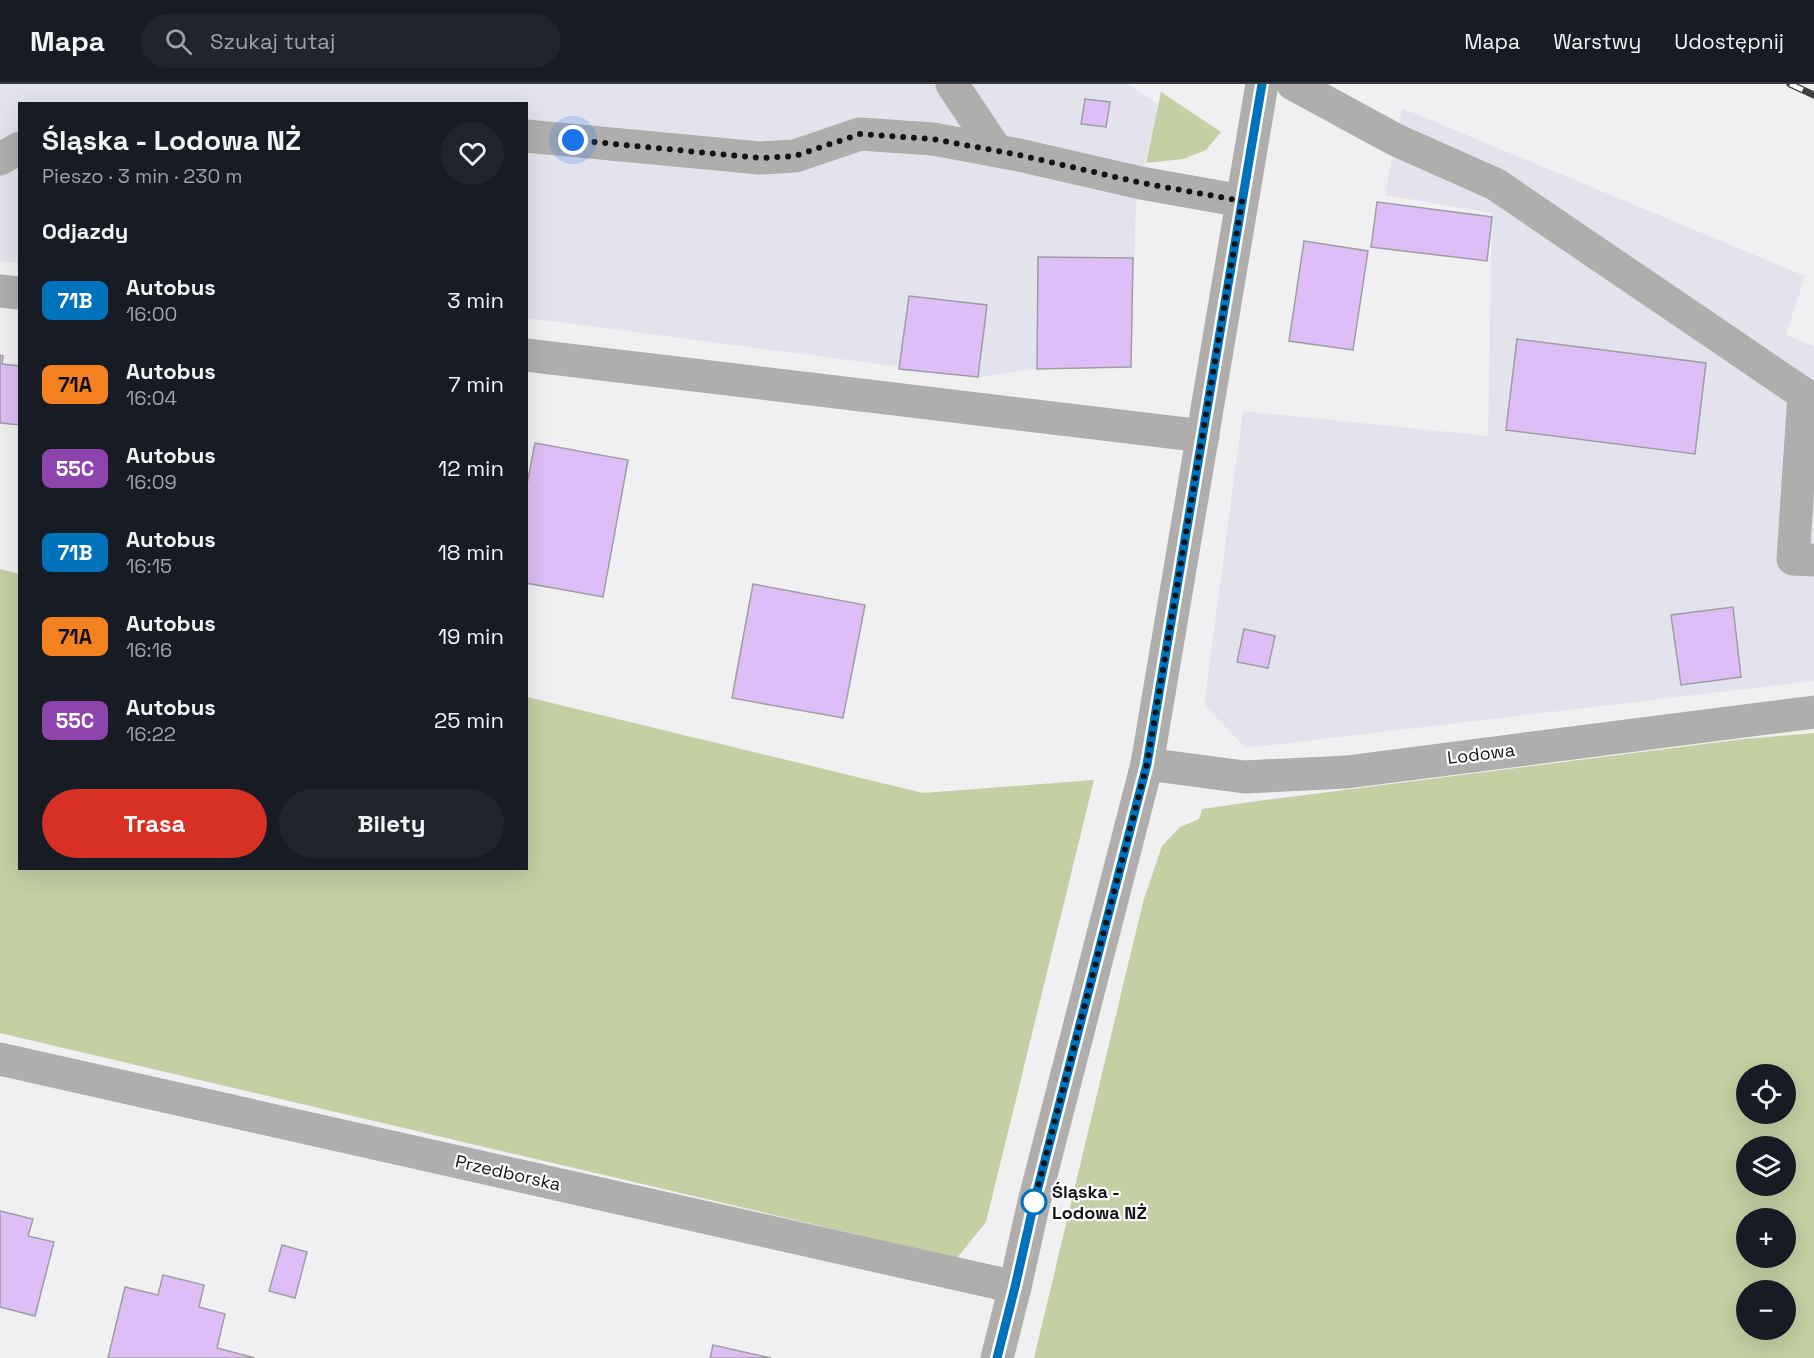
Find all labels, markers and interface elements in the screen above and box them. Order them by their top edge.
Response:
search box [141,14,561,68]
text: Mapa [30,23,105,59]
icon: search [162,25,195,58]
text: Szukaj tutaj [210,27,335,55]
text: Mapa [1464,28,1520,55]
text: Warstwy [1553,28,1641,55]
text: Udostępnij [1674,28,1784,55]
text: Śląska - Lodowa NŻ [42,122,301,158]
button: heart [441,122,504,185]
your location [558,125,588,155]
text: Pieszo · 3 min · 230 m [42,163,243,189]
text: Odjazdy [42,217,128,245]
text: Autobus [126,273,216,301]
text: 3 min [447,286,504,314]
text: 71B [58,287,92,314]
text: 16:00 [126,301,177,327]
text: Autobus [126,357,216,385]
text: 7 min [448,370,504,398]
text: 71A [58,371,92,398]
text: 16:04 [126,385,177,411]
text: Autobus [126,441,216,469]
text: 12 min [438,454,504,482]
text: 55C [56,455,94,482]
text: 16:09 [126,469,177,495]
text: Autobus [126,525,216,553]
text: 18 min [438,538,504,566]
text: 71B [58,539,92,566]
text: 16:15 [126,553,172,579]
text: Autobus [126,609,216,637]
text: 19 min [438,622,504,650]
text: 71A [58,623,92,650]
text: 16:16 [126,637,172,663]
text: Autobus [126,693,216,721]
text: 25 min [434,706,504,734]
text: 55C [56,707,94,734]
text: 16:22 [126,721,176,747]
street label: Lodowa [1446,738,1516,769]
button: Trasa [42,789,267,858]
button: Bilety [279,789,504,858]
map controls [1736,1064,1796,1340]
button: locate [1736,1064,1796,1124]
button: layers [1736,1136,1796,1196]
street label: Przedborska [453,1149,563,1196]
place label: Śląska - Lodowa NŻ [1052,1180,1147,1224]
marker: Śląska - Lodowa NŻ [1021,1189,1047,1215]
button: + [1736,1208,1796,1268]
button: − [1736,1280,1796,1340]

